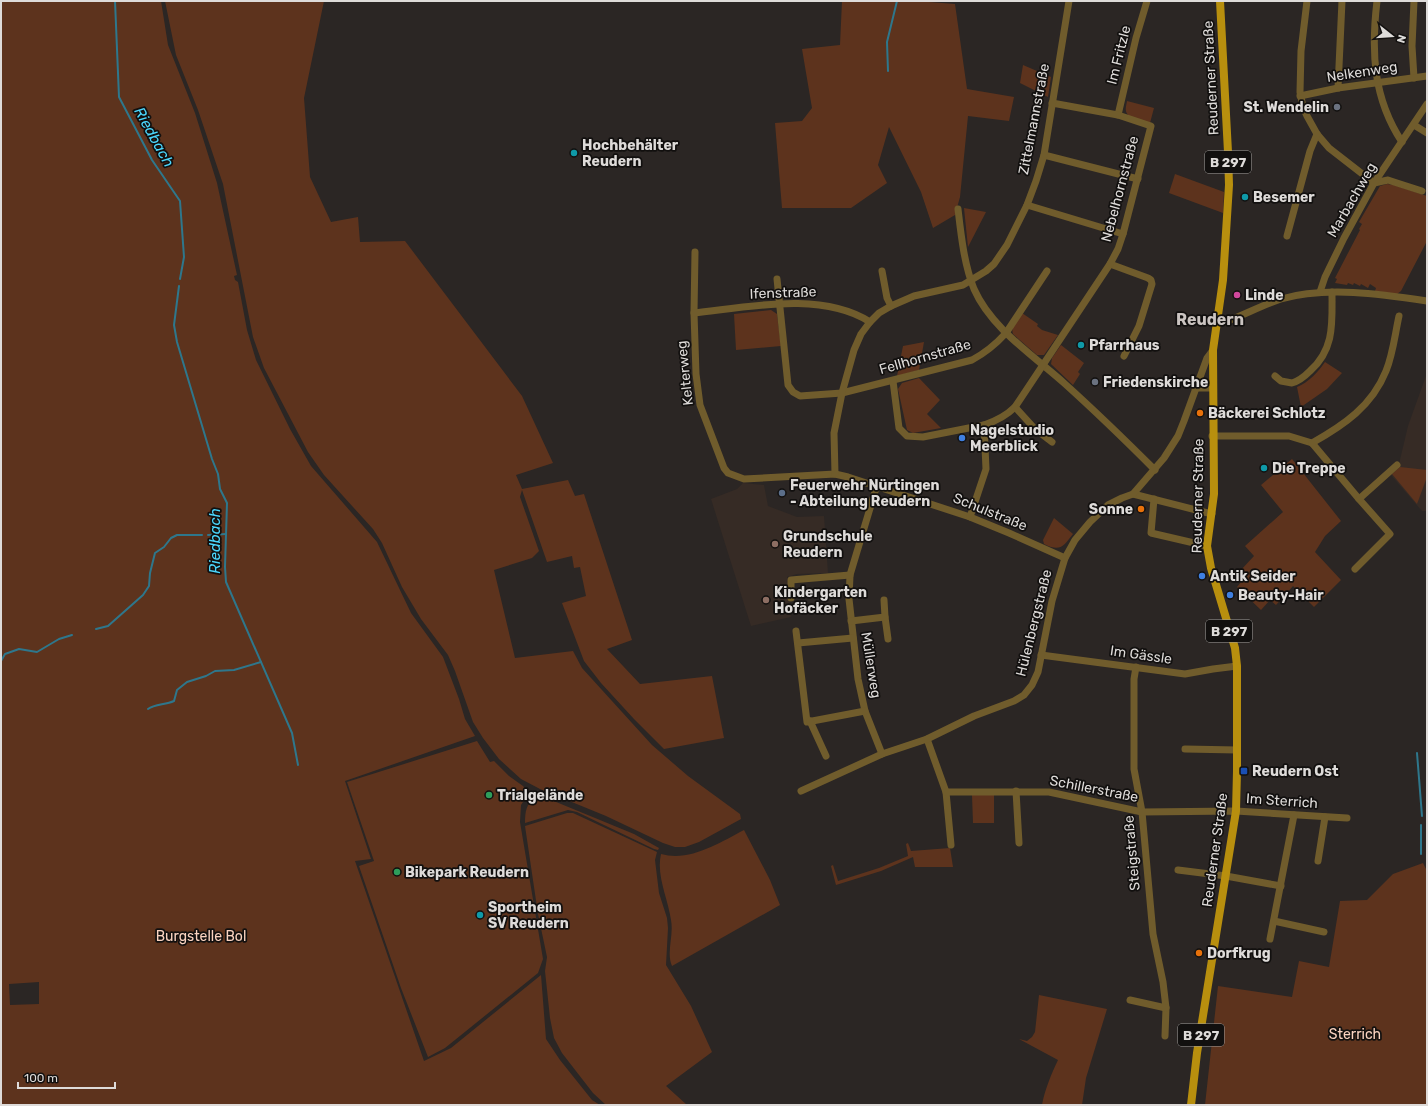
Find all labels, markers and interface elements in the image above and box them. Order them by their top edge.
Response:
north arrow [1372,16,1412,56]
street label: Reuderner Straße [1199,20,1222,136]
street label: Im Fritzle [1103,24,1135,86]
text: N [1394,33,1408,45]
street label: Nelkenweg [1325,58,1399,86]
street label: Zittelmannstraße [1015,62,1053,176]
place label: St. Wendelin [1243,99,1329,116]
marker: St. Wendelin [1332,102,1342,112]
water label: Riedbach [130,104,178,170]
street label: Nebelhornstraße [1098,134,1142,244]
place label: Hochbehälter Reudern [582,137,679,170]
marker: Hochbehälter Reudern [569,148,579,158]
road number: B 297 [1205,151,1251,173]
street label: Marbachweg [1324,160,1380,240]
place label: Besemer [1253,189,1315,206]
marker: Besemer [1240,192,1250,202]
street label: Ifenstraße [749,283,817,303]
place label: Linde [1245,287,1284,304]
marker: Linde [1232,290,1242,300]
district label: Reudern [1176,310,1244,329]
street label: Fellhornstraße [877,336,973,378]
place label: Pfarrhaus [1089,337,1160,354]
street label: Kelterweg [673,340,697,406]
marker: Pfarrhaus [1076,340,1086,350]
place label: Friedenskirche [1103,374,1208,391]
marker: Friedenskirche [1090,377,1100,387]
place label: Bäckerei Schlotz [1208,405,1326,422]
marker: Bäckerei Schlotz [1195,408,1205,418]
place label: Nagelstudio Meerblick [970,422,1054,455]
marker: Nagelstudio Meerblick [957,433,967,443]
street label: Reuderner Straße [1188,438,1208,554]
place label: Die Treppe [1272,460,1346,477]
marker: Die Treppe [1259,463,1269,473]
place label: Feuerwehr Nürtingen - Abteilung Reudern [790,477,940,510]
marker: Feuerwehr Nürtingen - Abteilung Reudern [777,488,787,498]
street label: Schulstraße [950,489,1030,535]
place label: Sonne [1089,501,1133,518]
marker: Sonne [1136,504,1146,514]
water label: Riedbach [206,508,224,574]
place label: Grundschule Reudern [783,528,873,561]
marker: Grundschule Reudern [770,539,780,549]
street label: Hülenbergstraße [1013,568,1056,678]
place label: Antik Seider [1210,568,1296,585]
marker: Antik Seider [1197,571,1207,581]
place label: Kindergarten Hofäcker [774,584,867,617]
place label: Beauty-Hair [1238,587,1324,604]
marker: Beauty-Hair [1225,590,1235,600]
marker: Kindergarten Hofäcker [761,595,771,605]
road number: B 297 [1206,620,1252,642]
street label: Müllerweg [857,631,885,699]
street label: Im Gässle [1109,642,1173,668]
place label: Reudern Ost [1252,763,1339,780]
marker: Reudern Ost [1239,766,1249,776]
street label: Schillerstraße [1048,772,1140,806]
place label: Trialgelände [497,787,583,804]
marker: Trialgelände [484,790,494,800]
street label: Im Sterrich [1245,790,1319,812]
street label: Reuderner Straße [1199,792,1231,908]
street label: Steigstraße [1120,815,1144,891]
place label: Bikepark Reudern [405,864,529,881]
marker: Bikepark Reudern [392,867,402,877]
place label: Sportheim SV Reudern [488,899,569,932]
marker: Sportheim SV Reudern [475,910,485,920]
park label: Burgstelle Bol [156,928,246,945]
place label: Dorfkrug [1207,945,1271,962]
marker: Dorfkrug [1194,948,1204,958]
road number: B 297 [1178,1024,1224,1046]
park label: Sterrich [1329,1026,1381,1043]
scale bar [18,1064,115,1090]
text: 100 m [24,1071,58,1085]

